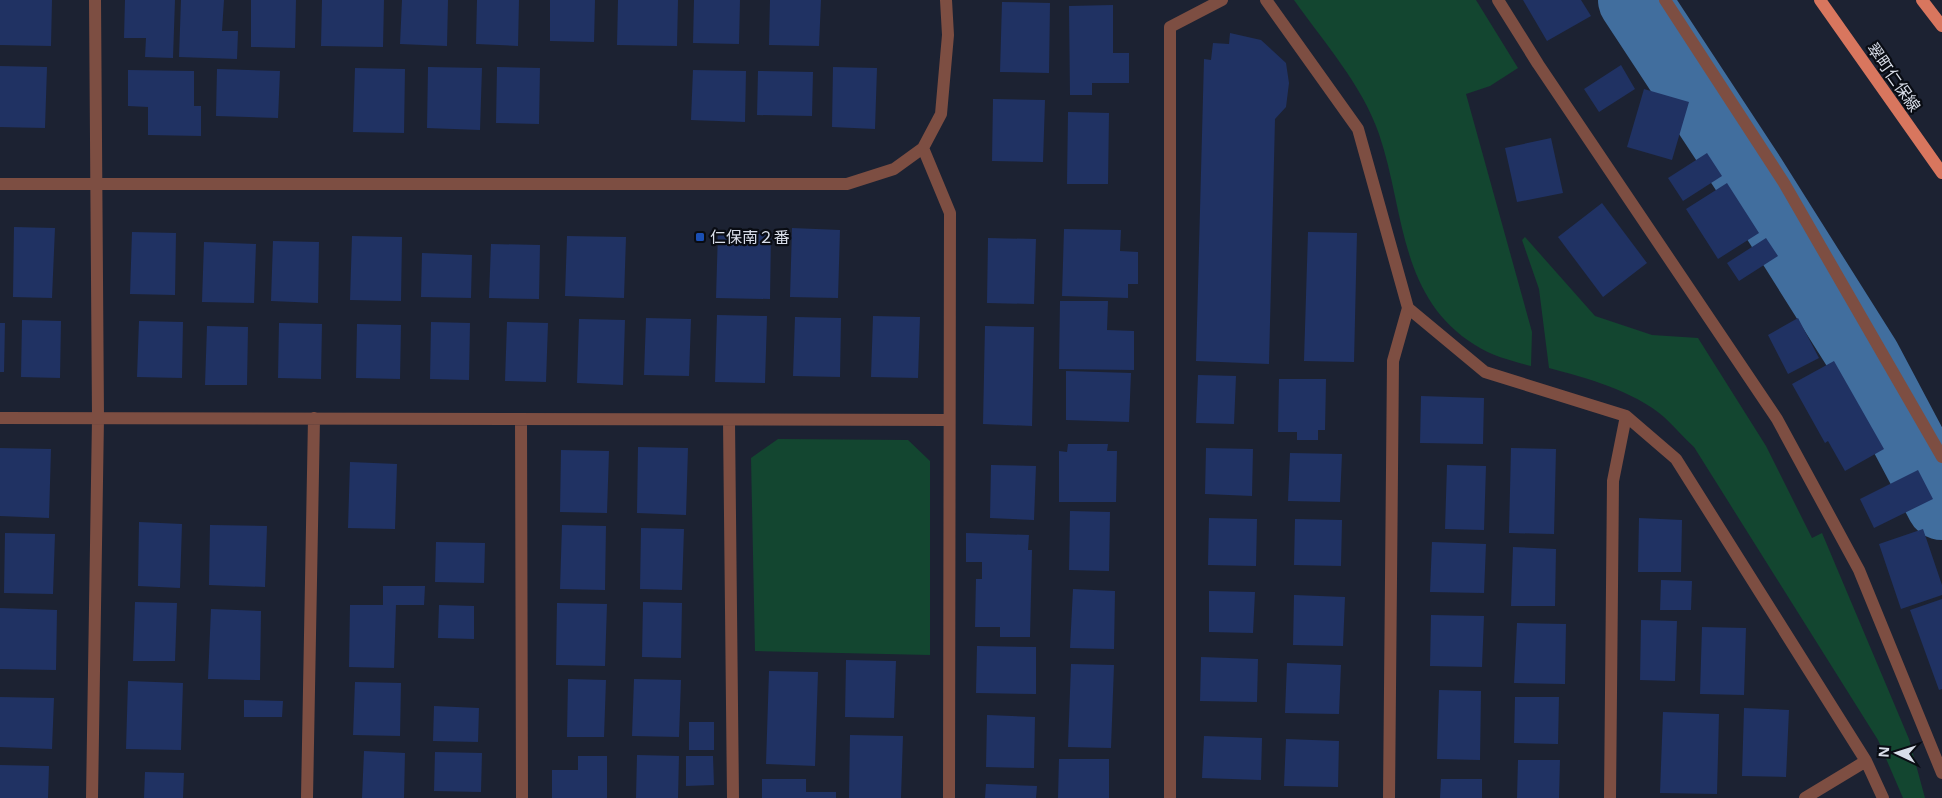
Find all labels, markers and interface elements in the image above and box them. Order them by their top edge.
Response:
street label: 翠町仁保線 [1862,38,1926,116]
place label: 仁保南２番 [710,226,790,248]
marker: 仁保南２番 [694,231,706,243]
north arrow [1872,728,1922,778]
text: N [1874,746,1893,758]

